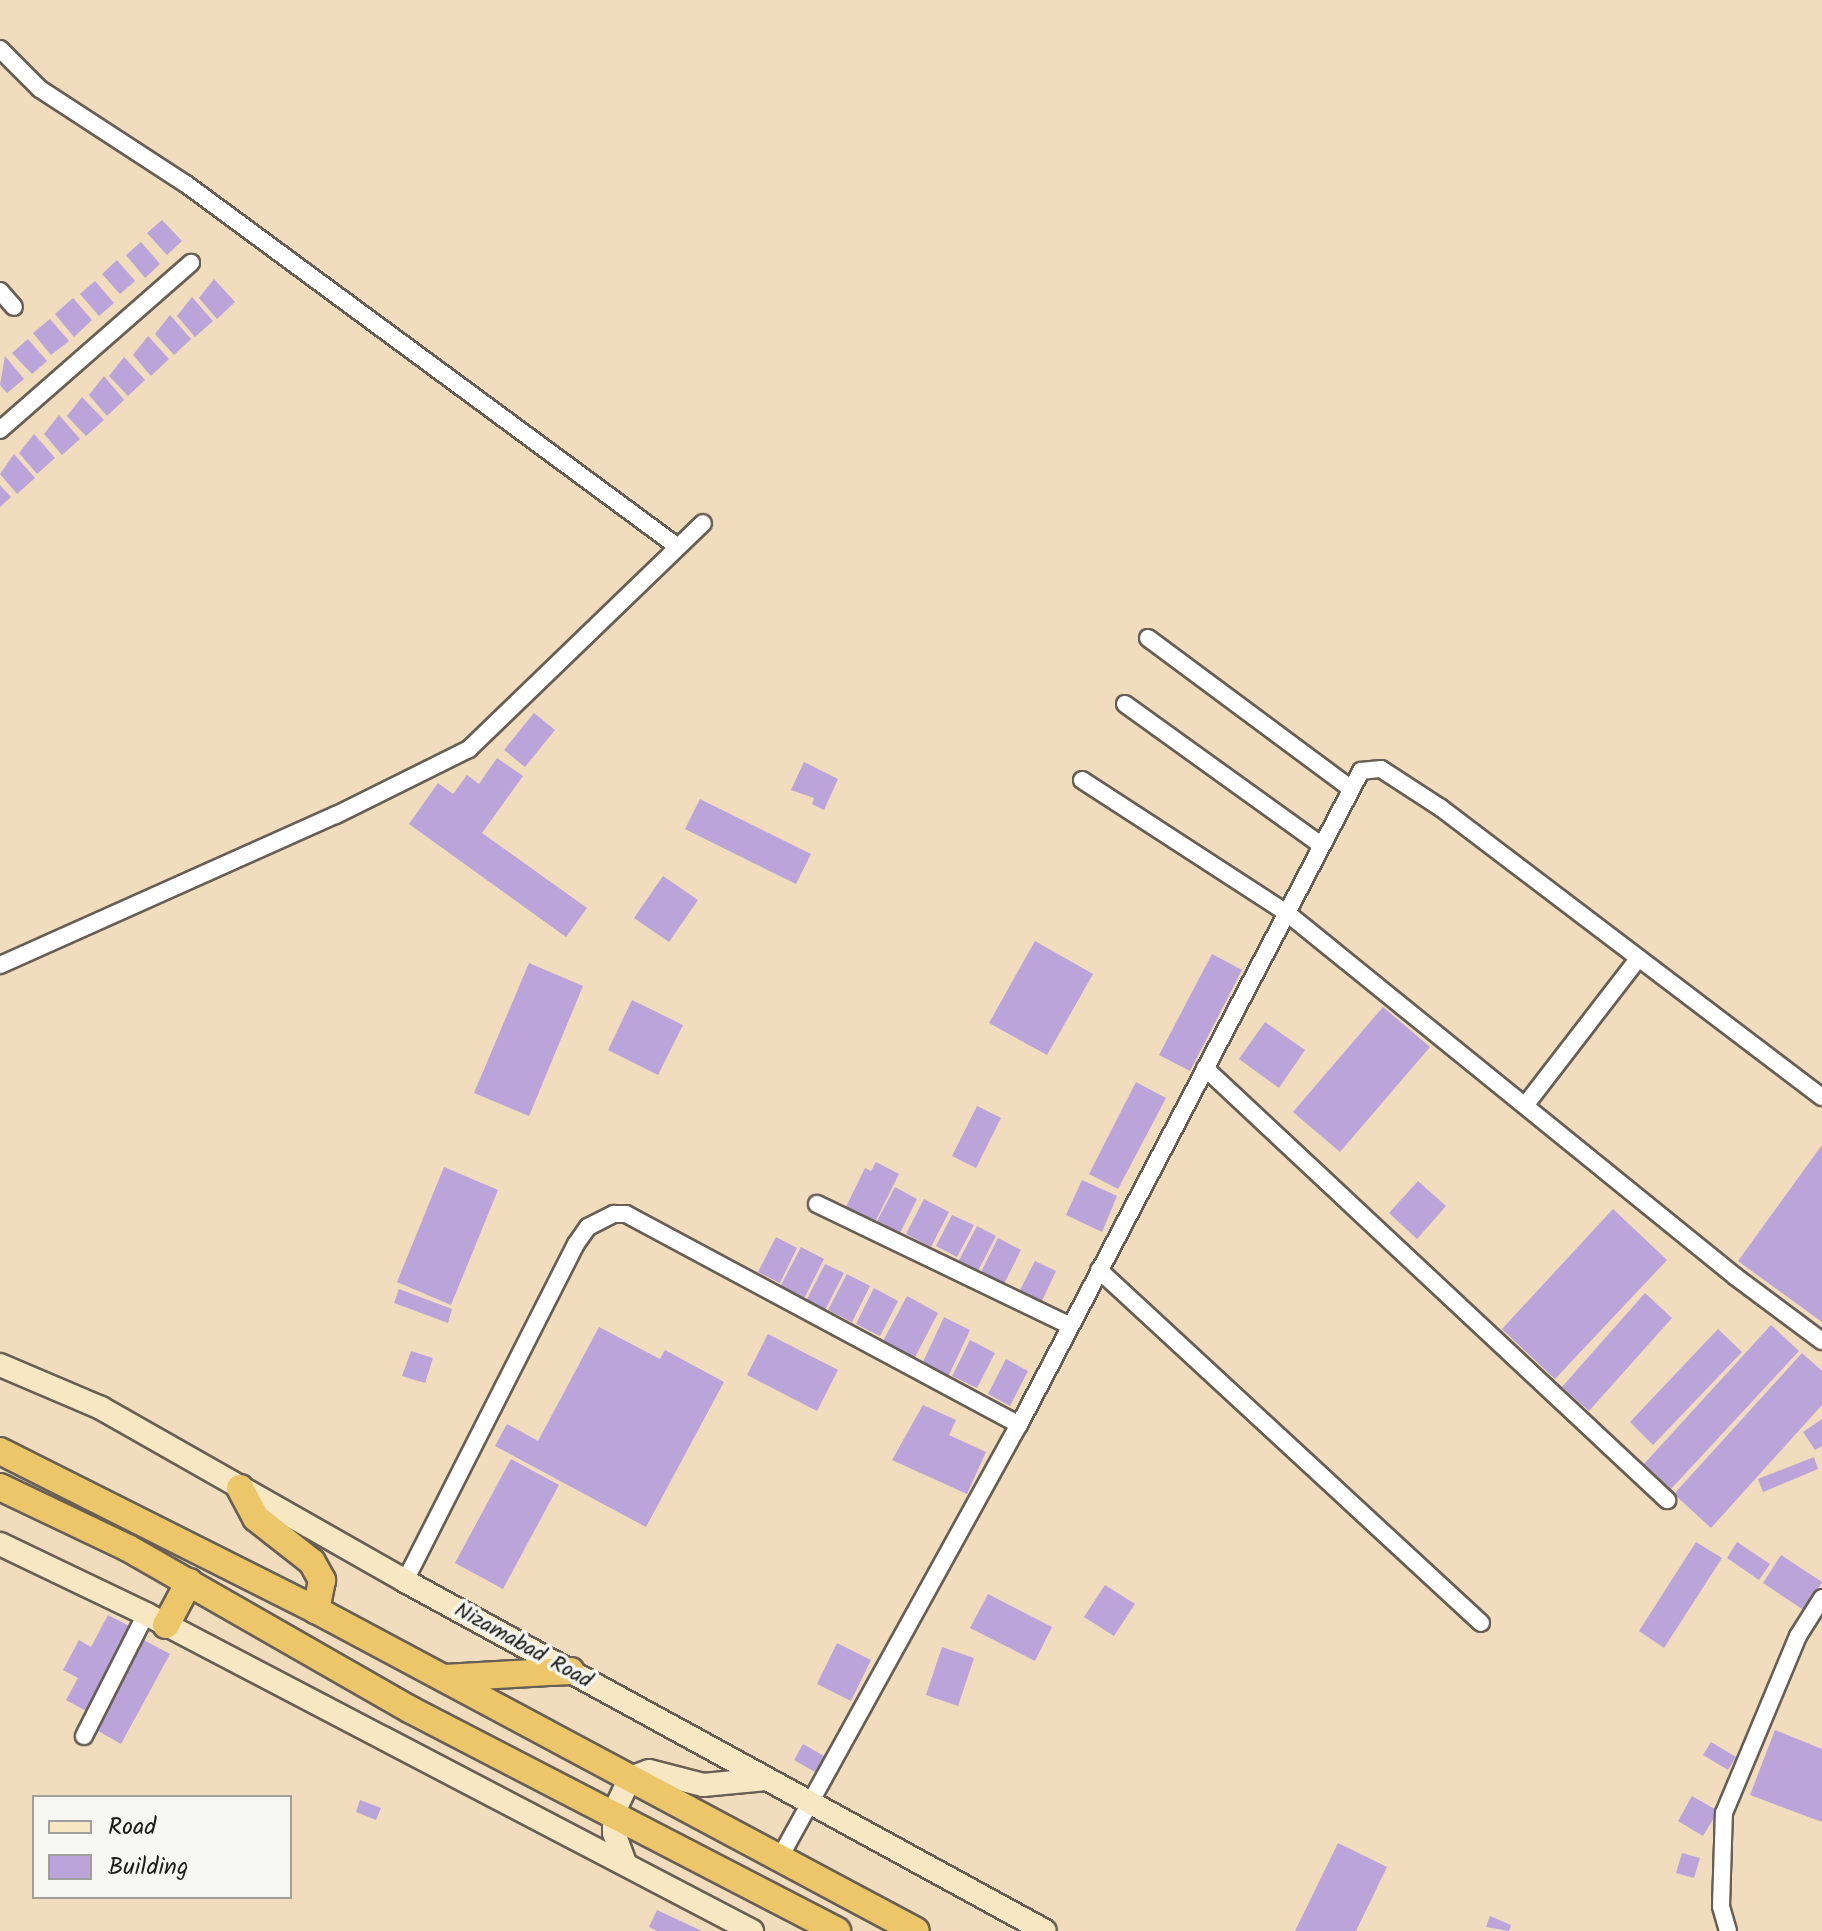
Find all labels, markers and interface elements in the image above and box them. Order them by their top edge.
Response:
street label: Nizamabad Road [449,1597,597,1695]
legend [32,1795,292,1899]
text: Road [108,1808,156,1847]
text: Building [108,1848,188,1887]

